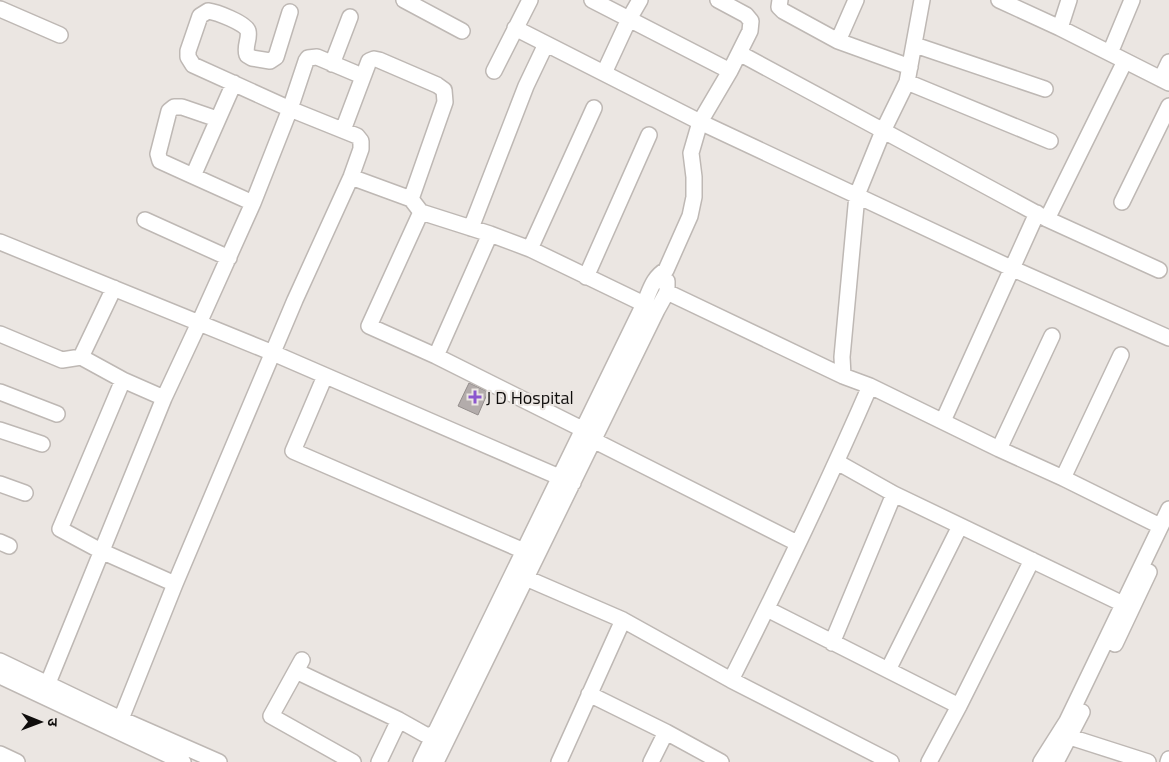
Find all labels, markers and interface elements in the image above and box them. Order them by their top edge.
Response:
place label: J D Hospital [486,384,574,411]
marker: J D Hospital [468,390,482,404]
north arrow [15,697,65,747]
text: उ [43,718,64,727]

